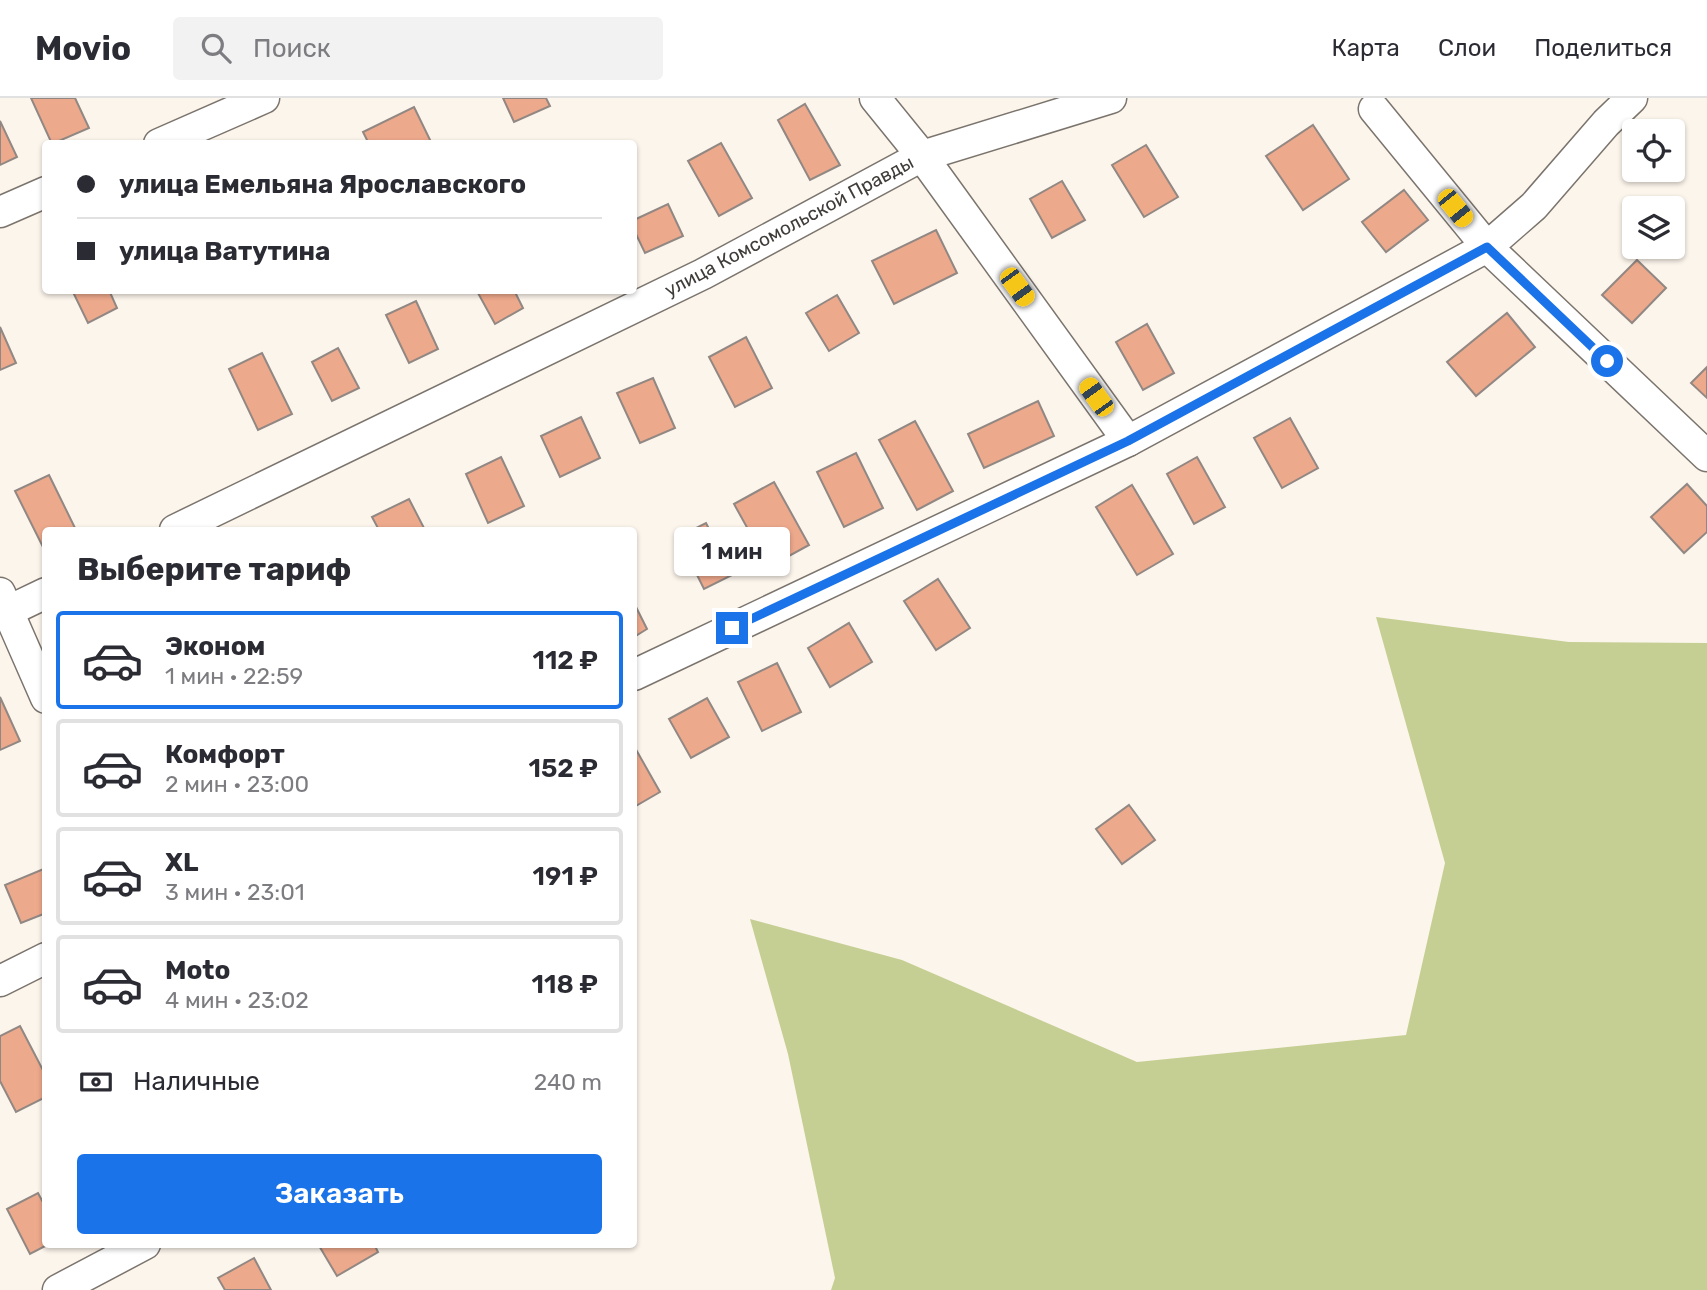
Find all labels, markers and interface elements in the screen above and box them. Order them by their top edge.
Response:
search box [173,17,663,80]
text: Movio [35,29,131,68]
icon: search [197,29,235,67]
text: Поиск [253,33,331,64]
text: Карта [1331,34,1400,62]
text: Слои [1438,34,1496,62]
text: Поделиться [1534,34,1672,62]
map controls [1622,119,1685,259]
button: locate [1622,119,1685,182]
street label: улица Комсомольской Правды [661,150,917,302]
text: улица Емельяна Ярославского [119,169,526,200]
car [1434,185,1477,231]
button: layers [1622,196,1685,259]
text: улица Ватутина [119,236,330,267]
car [997,264,1038,310]
route start [1591,345,1623,377]
car [1076,374,1117,420]
callout: 1 мин [674,526,790,575]
text: 1 мин [701,537,763,565]
text: Выберите тариф [77,550,351,588]
route end [716,612,748,644]
icon: car [81,629,144,692]
text: Эконом [165,631,265,662]
text: 112 ₽ [532,645,598,676]
text: 1 мин · 22:59 [165,662,303,690]
icon: car [81,737,144,800]
text: Комфорт [165,739,285,770]
text: 152 ₽ [528,753,598,784]
text: 2 мин · 23:00 [165,770,309,798]
icon: car [81,845,144,908]
text: XL [165,847,198,878]
text: 191 ₽ [533,861,598,892]
text: 3 мин · 23:01 [165,878,305,906]
icon: car [81,953,144,1016]
text: Moto [165,955,230,986]
text: 118 ₽ [532,969,598,1000]
text: 4 мин · 23:02 [165,986,309,1014]
icon: cash [77,1063,115,1101]
text: Наличные [133,1066,260,1097]
text: 240 m [534,1068,602,1096]
button: Заказать [77,1154,602,1234]

